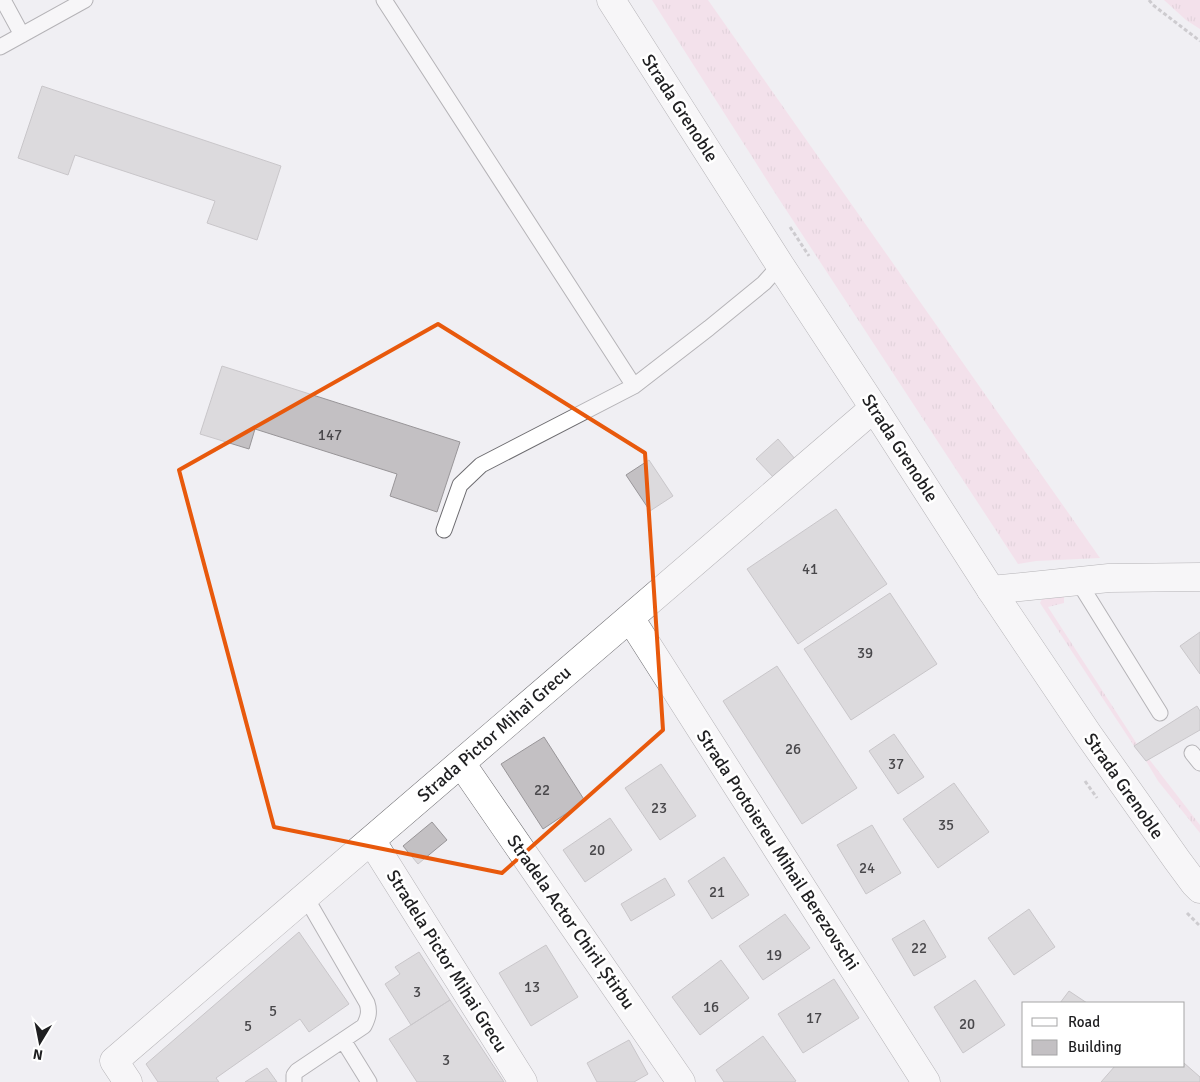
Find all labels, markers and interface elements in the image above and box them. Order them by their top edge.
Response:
street label: Strada Grenoble [637,50,723,166]
street label: Strada Grenoble [857,390,943,506]
house number: 147 [318,426,342,444]
house number: 41 [802,560,818,578]
house number: 39 [857,644,873,662]
street label: Strada Pictor Mihai Grecu [413,661,575,807]
street label: Strada Protoiereu Mihail Berezovschi [692,726,864,974]
street label: Strada Grenoble [1079,729,1169,843]
house number: 26 [785,740,801,758]
house number: 37 [888,755,904,773]
house number: 22 [534,781,550,799]
house number: 23 [651,799,667,817]
house number: 35 [938,816,954,834]
street label: Stradela Actor Chiril Știrbu [502,830,640,1014]
house number: 20 [589,841,605,859]
house number: 24 [859,859,875,877]
street label: Stradela Pictor Mihai Grecu [382,866,512,1056]
house number: 21 [709,883,725,901]
house number: 22 [911,939,927,957]
house number: 19 [766,946,782,964]
house number: 13 [524,978,540,996]
house number: 3 [413,983,421,1001]
house number: 16 [703,998,719,1016]
house number: 5 [269,1002,277,1020]
legend [1022,1002,1185,1067]
house number: 17 [806,1009,822,1027]
text: Road [1068,1013,1100,1031]
house number: 20 [959,1015,975,1033]
north arrow [15,1017,65,1067]
house number: 5 [244,1017,252,1035]
text: Building [1068,1038,1122,1056]
text: N [32,1045,44,1064]
house number: 3 [442,1051,450,1069]

